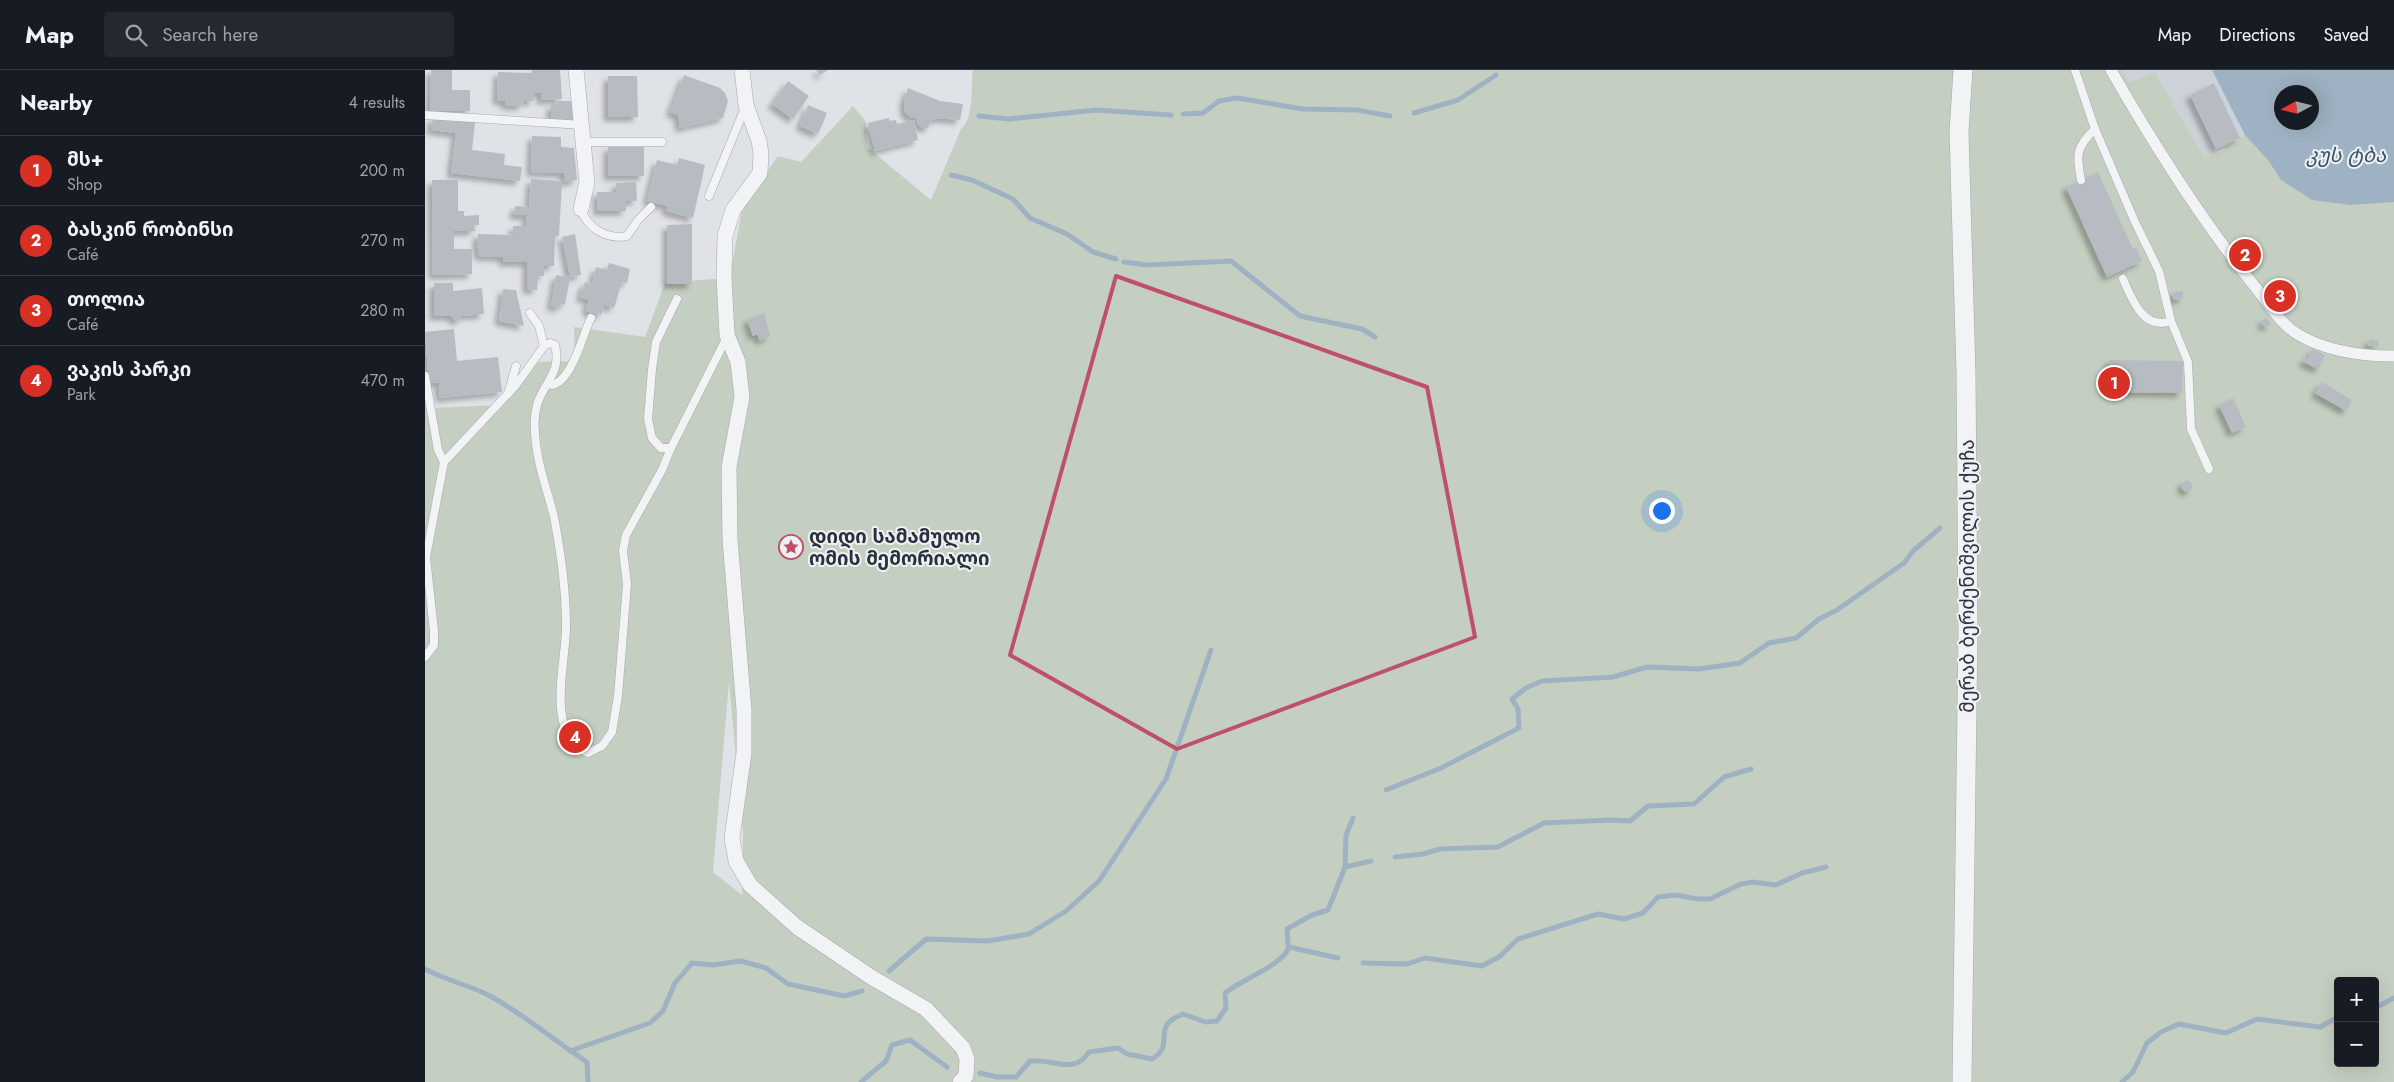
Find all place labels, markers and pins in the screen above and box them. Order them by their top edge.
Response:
pin: 2 [2229,236,2261,274]
pin: 3 [2264,277,2296,315]
pin: 1 [2098,364,2130,402]
place label: დიდი სამამულო ომის მემორიალი [809,523,989,572]
place icon: დიდი სამამულო ომის მემორიალი [778,534,804,560]
pin: 4 [559,718,591,756]

